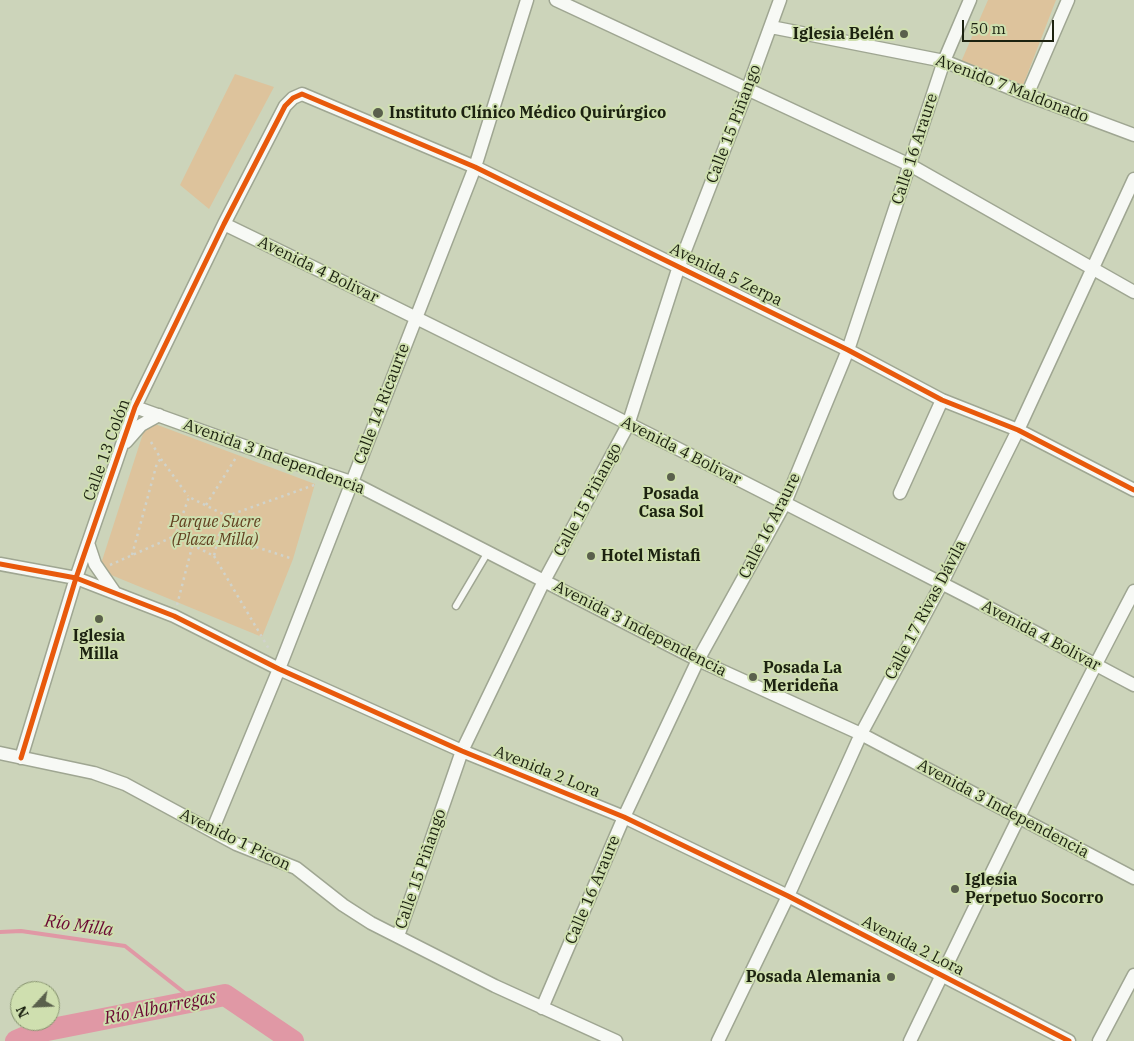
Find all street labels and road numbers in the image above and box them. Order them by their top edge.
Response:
street label: Avenido 7 Maldonado [933,51,1091,127]
street label: Calle 15 Piñango [703,62,765,186]
street label: Calle 16 Araure [888,91,942,207]
street label: Avenida 4 Bolivar [254,232,382,308]
street label: Avenida 5 Zerpa [667,239,785,311]
street label: Calle 14 Ricaurte [350,341,414,467]
street label: Calle 13 Colón [80,396,134,504]
street label: Avenida 4 Bolivar [618,412,744,490]
street label: Avenida 3 Independencia [181,415,367,499]
street label: Calle 15 Piñango [550,440,626,560]
street label: Calle 16 Araure [735,470,805,582]
street label: Calle 17 Rivas Dávila [881,537,971,683]
street label: Avenida 3 Independencia [550,577,730,681]
street label: Avenida 4 Bolivar [978,597,1104,675]
street label: Avenida 2 Lora [491,742,603,802]
street label: Avenida 3 Independencia [914,756,1092,862]
street label: Avenido 1 Picon [176,805,294,875]
street label: Calle 15 Piñango [391,806,451,932]
street label: Calle 16 Araure [561,833,625,947]
street label: Avenida 2 Lora [858,912,968,980]

